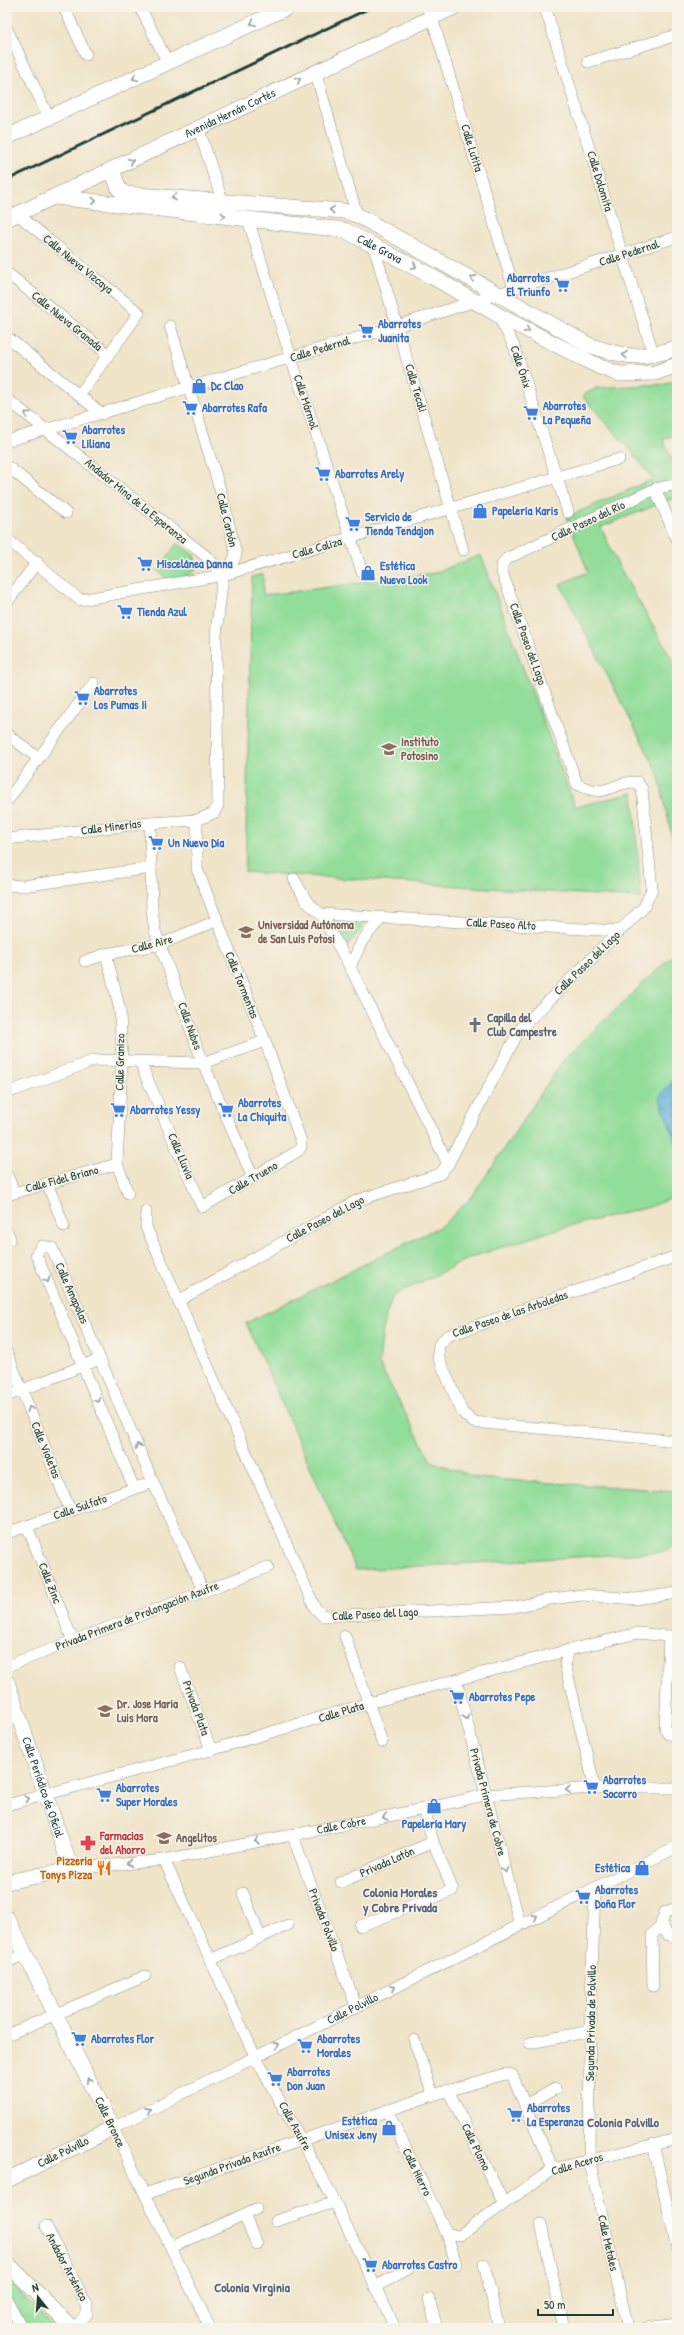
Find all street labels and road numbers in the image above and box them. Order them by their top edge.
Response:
street label: Avenida Hernán Cortés [182,84,279,142]
street label: Calle Lutita [457,122,488,174]
street label: Calle Dolomita [583,149,618,213]
street label: Calle Grava [354,229,405,267]
street label: Calle Nueva Vizcaya [40,230,117,297]
street label: Calle Pedernal [597,235,662,270]
street label: Calle Nueva Granada [28,287,107,355]
street label: Calle Pedernal [288,331,353,366]
street label: Calle Ónix [507,343,536,390]
street label: Calle Tecali [401,362,432,414]
street label: Calle Mármol [290,372,324,432]
street label: Andador Mina de la Esperanza [81,454,191,548]
street label: Calle Carbón [213,491,242,549]
street label: Calle Paseo del Río [548,496,628,545]
street label: Calle Caliza [290,532,344,563]
street label: Calle Paseo del Lago [506,600,551,687]
street label: Calle Minerías [80,814,142,839]
street label: Calle Paseo Alto [466,913,536,934]
street label: Calle Paseo del Lago [550,926,624,999]
street label: Calle Aire [129,930,175,957]
street label: Calle Tormentas [221,949,264,1021]
street label: Calle Nubes [174,1000,207,1052]
street label: Calle Granizo [111,1033,129,1091]
street label: Calle Lluvia [164,1130,199,1182]
street label: Calle Trueno [225,1157,281,1198]
street label: Calle Fidel Briano [23,1161,100,1196]
street label: Calle Paseo del Lago [283,1191,367,1246]
street label: Calle Amapolas [51,1260,94,1326]
street label: Calle Paseo de las Arboledas [450,1286,570,1341]
street label: Calle Violetas [27,1419,66,1481]
street label: Calle Sulfato [51,1489,109,1524]
street label: Calle Zinc [35,1560,66,1606]
street label: Privada Primera de Prolongación Azufre [53,1576,221,1655]
street label: Calle Paseo del Lago [331,1603,419,1624]
street label: Privada Plata [179,1678,214,1738]
street label: Calle Plata [316,1697,366,1726]
street label: Calle Periódico de Oficial [18,1734,69,1840]
street label: Privada Primera de Cobre [466,1746,511,1858]
street label: Calle Cobre [315,1812,367,1838]
street label: Privada Latón [357,1842,417,1881]
street label: Privada Polvillo [305,1886,344,1954]
street label: Segunda Privada de Polvillo [581,1965,600,2081]
street label: Calle Polvillo [324,1988,381,2028]
street label: Calle Bronce [91,2094,130,2150]
street label: Calle Azufre [275,2098,316,2153]
street label: Calle Plomo [458,2120,495,2173]
street label: Calle Polvillo [34,2132,91,2171]
street label: Segunda Privada Azufre [181,2138,283,2189]
street label: Calle Hierro [399,2145,436,2199]
street label: Calle Aceros [549,2147,605,2179]
street label: Calle Metales [594,2213,623,2273]
street label: Andador Arsénico [42,2230,93,2304]

